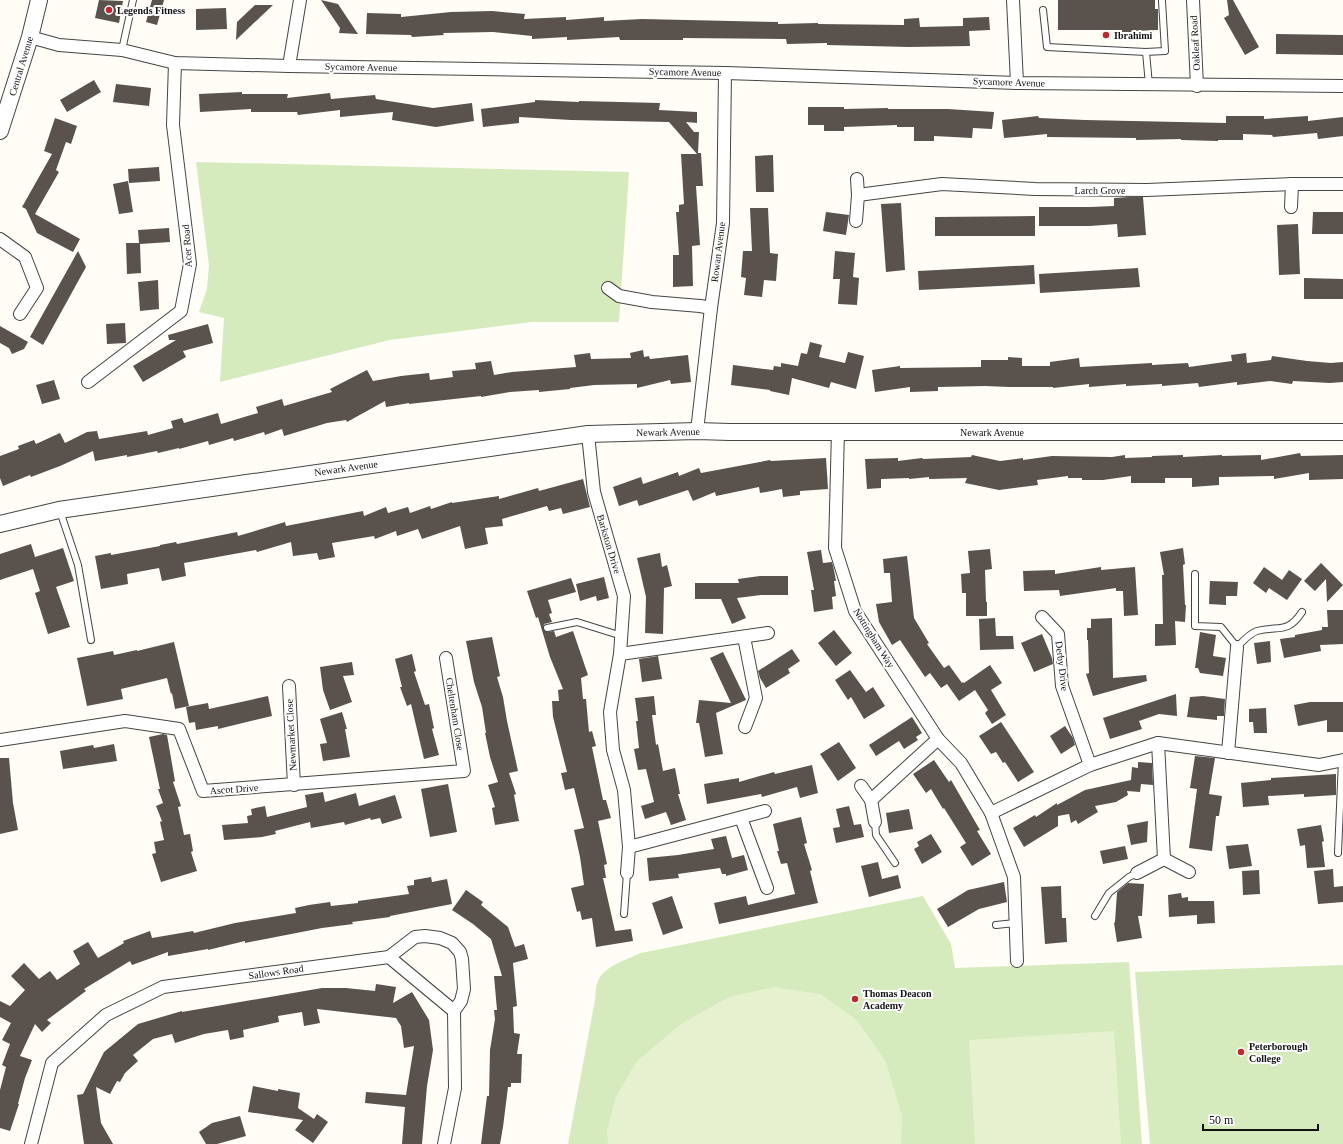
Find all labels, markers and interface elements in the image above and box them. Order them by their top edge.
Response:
marker: Legends Fitness [104,5,114,15]
place label: Legends Fitness [117,5,185,16]
street label: Oakleaf Road [1188,15,1202,71]
marker: Ibrahimi [1101,30,1111,40]
place label: Ibrahimi [1114,30,1153,41]
street label: Central Avenue [7,34,35,97]
street label: Sycamore Avenue [325,61,398,73]
street label: Sycamore Avenue [649,66,722,78]
street label: Sycamore Avenue [973,75,1046,89]
street label: Larch Grove [1075,185,1126,196]
street label: Rowan Avenue [709,221,727,283]
street label: Acer Road [180,224,194,268]
street label: Newark Avenue [636,426,701,438]
street label: Newark Avenue [960,427,1025,438]
street label: Newark Avenue [314,458,379,478]
street label: Barkston Drive [595,513,623,575]
street label: Nottingham Way [851,606,897,670]
street label: Derby Drive [1053,640,1071,692]
street label: Cheltenham Close [444,677,466,752]
street label: Newmarket Close [284,698,298,771]
street label: Ascot Drive [209,782,259,796]
street label: Sallows Road [248,963,304,981]
place label: Thomas Deacon Academy [863,988,932,1011]
marker: Thomas Deacon Academy [850,994,860,1004]
place label: Peterborough College [1249,1041,1308,1064]
marker: Peterborough College [1236,1047,1246,1057]
scale bar [1203,1106,1318,1132]
text: 50 m [1209,1113,1234,1127]

